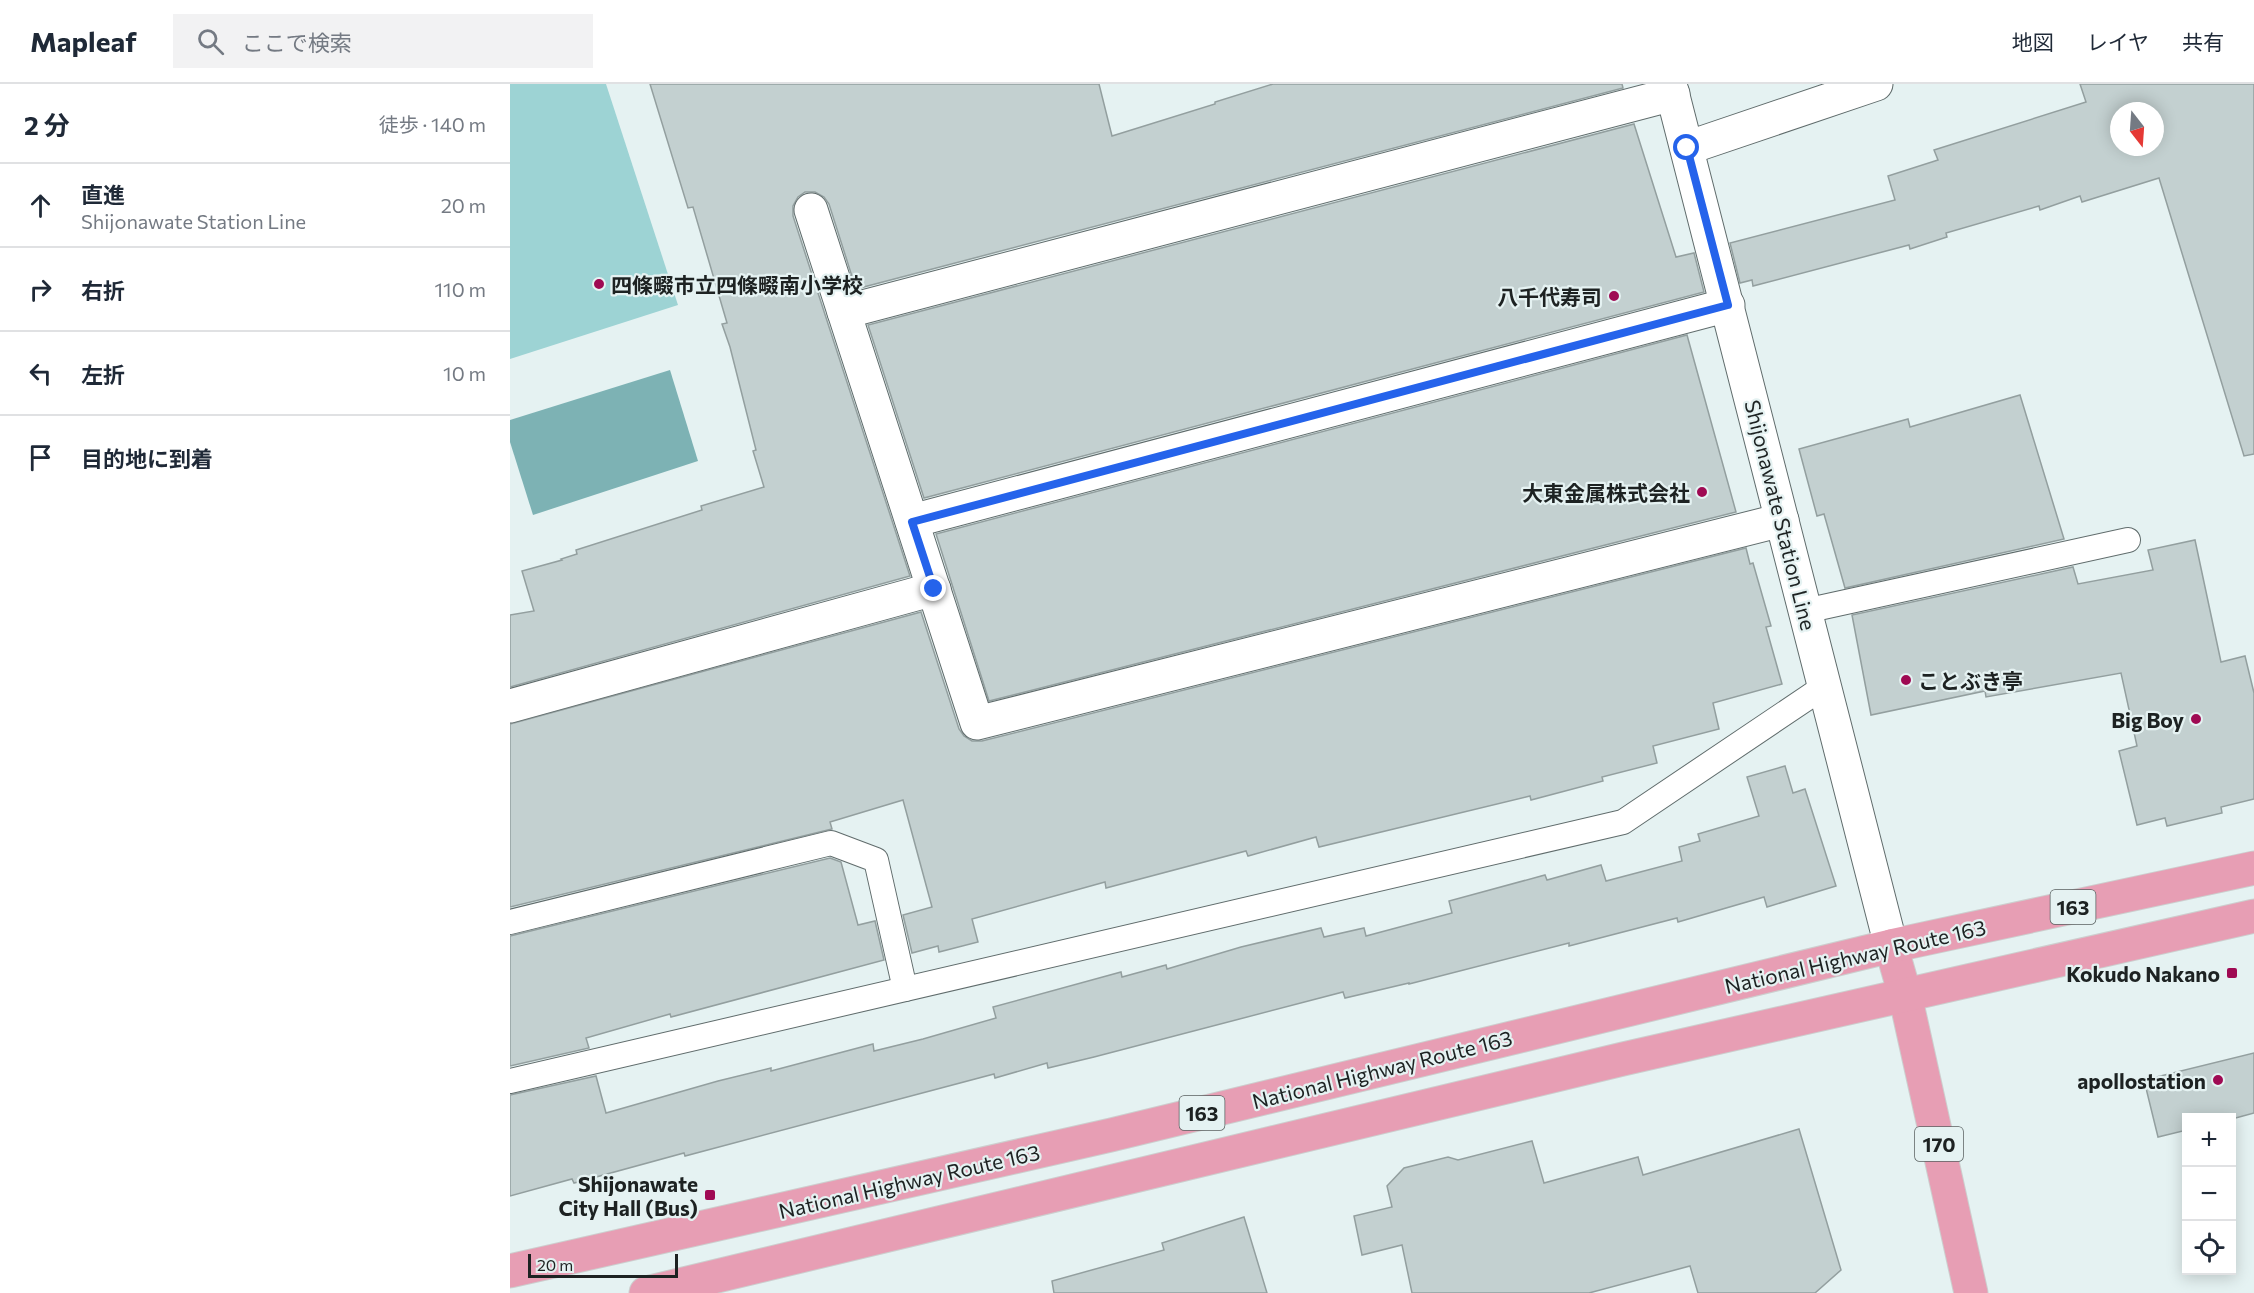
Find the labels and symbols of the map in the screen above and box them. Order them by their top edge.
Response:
north arrow [2110,102,2164,156]
route start [1673,134,1699,160]
place label: 四條畷市立四條畷南小学校 [611,272,863,297]
marker: 四條畷市立四條畷南小学校 [592,277,606,291]
place label: 八千代寿司 [1497,284,1602,309]
marker: 八千代寿司 [1607,289,1621,303]
street label: Shijonawate Station Line [1740,397,1822,633]
place label: 大東金属株式会社 [1522,480,1690,505]
marker: 大東金属株式会社 [1695,485,1709,499]
route end [920,575,946,601]
place label: ことぶき亭 [1918,668,2023,693]
marker: ことぶき亭 [1899,673,1913,687]
place label: Big Boy [2111,707,2184,732]
marker: Big Boy [2189,712,2203,726]
road number: 163 [2050,890,2096,924]
street label: National Highway Route 163 [1722,914,1988,998]
place label: Kokudo Nakano [2066,961,2220,986]
marker: Kokudo Nakano [2225,966,2239,980]
street label: National Highway Route 163 [1249,1025,1515,1113]
place label: apollostation [2077,1068,2206,1093]
marker: apollostation [2211,1073,2225,1087]
road number: 163 [1180,1096,1224,1130]
road number: 170 [1915,1127,1963,1161]
street label: National Highway Route 163 [776,1139,1042,1223]
place label: Shijonawate City Hall (Bus) [558,1171,698,1220]
marker: Shijonawate City Hall (Bus) [703,1188,717,1202]
scale bar [528,1251,678,1278]

